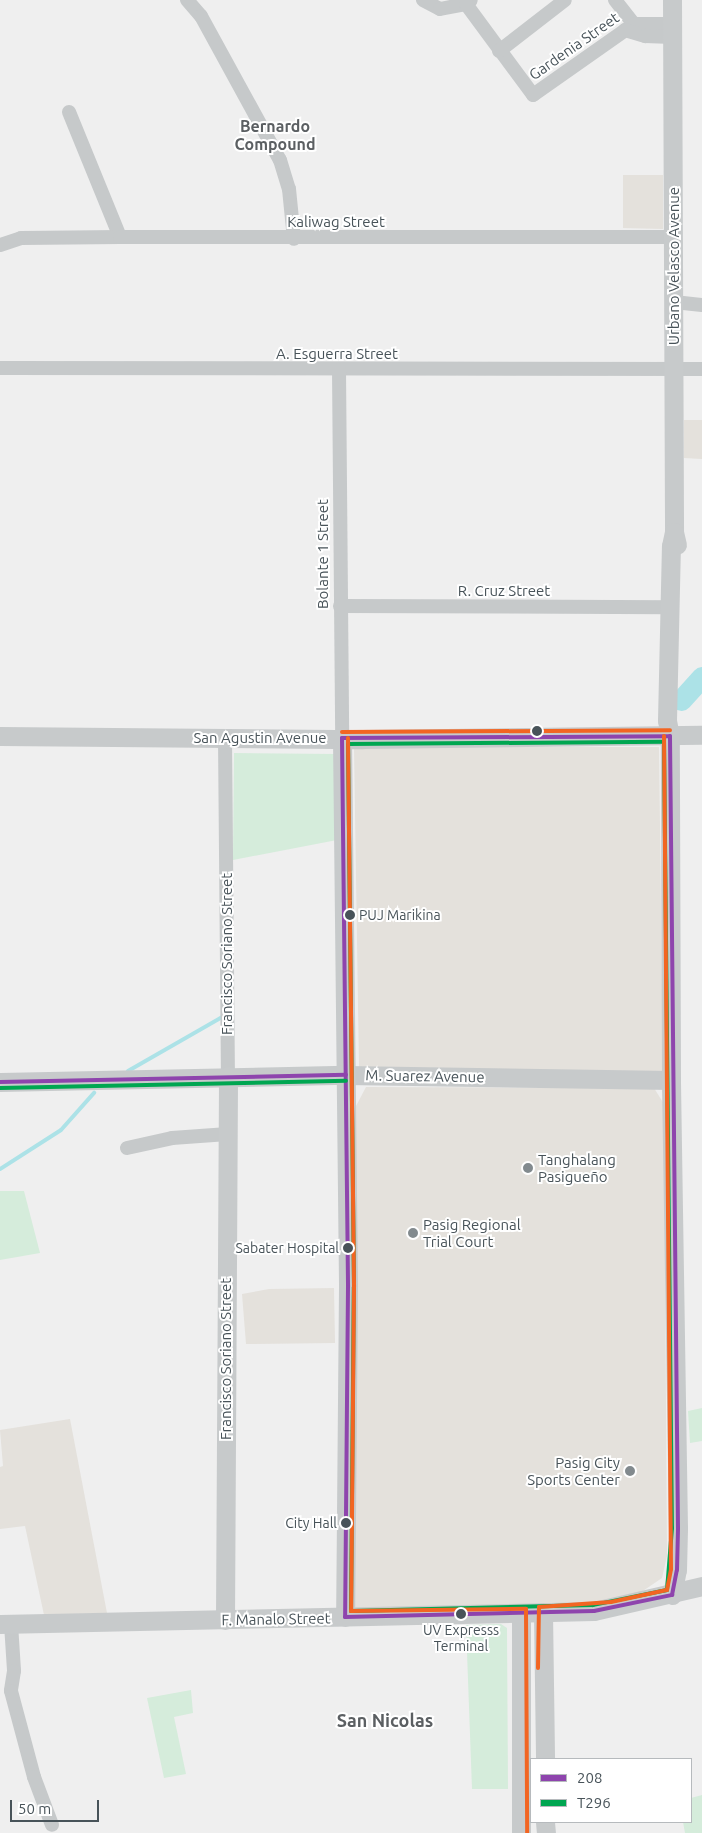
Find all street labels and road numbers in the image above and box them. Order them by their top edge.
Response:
street label: Gardenia Street [526,8,622,84]
street label: Urbano Velasco Avenue [665,187,683,345]
street label: Kaliwag Street [287,213,385,231]
street label: A. Esguerra Street [276,345,398,363]
street label: Bolante 1 Street [314,499,332,609]
street label: R. Cruz Street [458,582,550,600]
street label: San Agustin Avenue [193,729,327,747]
street label: Francisco Soriano Street [218,873,236,1035]
street label: M. Suarez Avenue [365,1066,485,1086]
street label: Francisco Soriano Street [217,1278,235,1440]
street label: F. Manalo Street [221,1609,331,1629]

